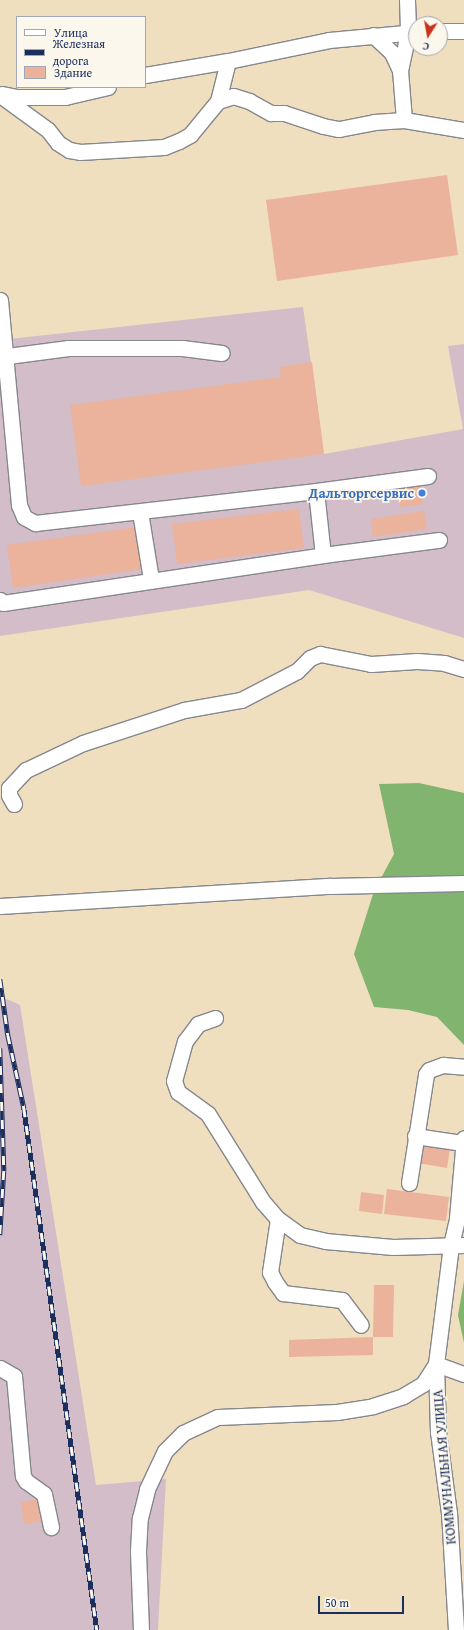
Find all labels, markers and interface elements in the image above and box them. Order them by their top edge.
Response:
legend [16,16,146,88]
north arrow [408,16,448,56]
text: Улица [54,24,88,41]
text: Железная дорога [53,35,105,69]
text: С [421,38,430,55]
text: Здание [54,64,92,81]
place label: Дальторгсервис [309,485,414,501]
marker: Дальторгсервис [417,488,427,498]
street label: КОММУНАЛЬНАЯ УЛИЦА [429,1389,459,1545]
scale bar [320,1588,406,1614]
text: 50 m [325,1594,349,1611]

